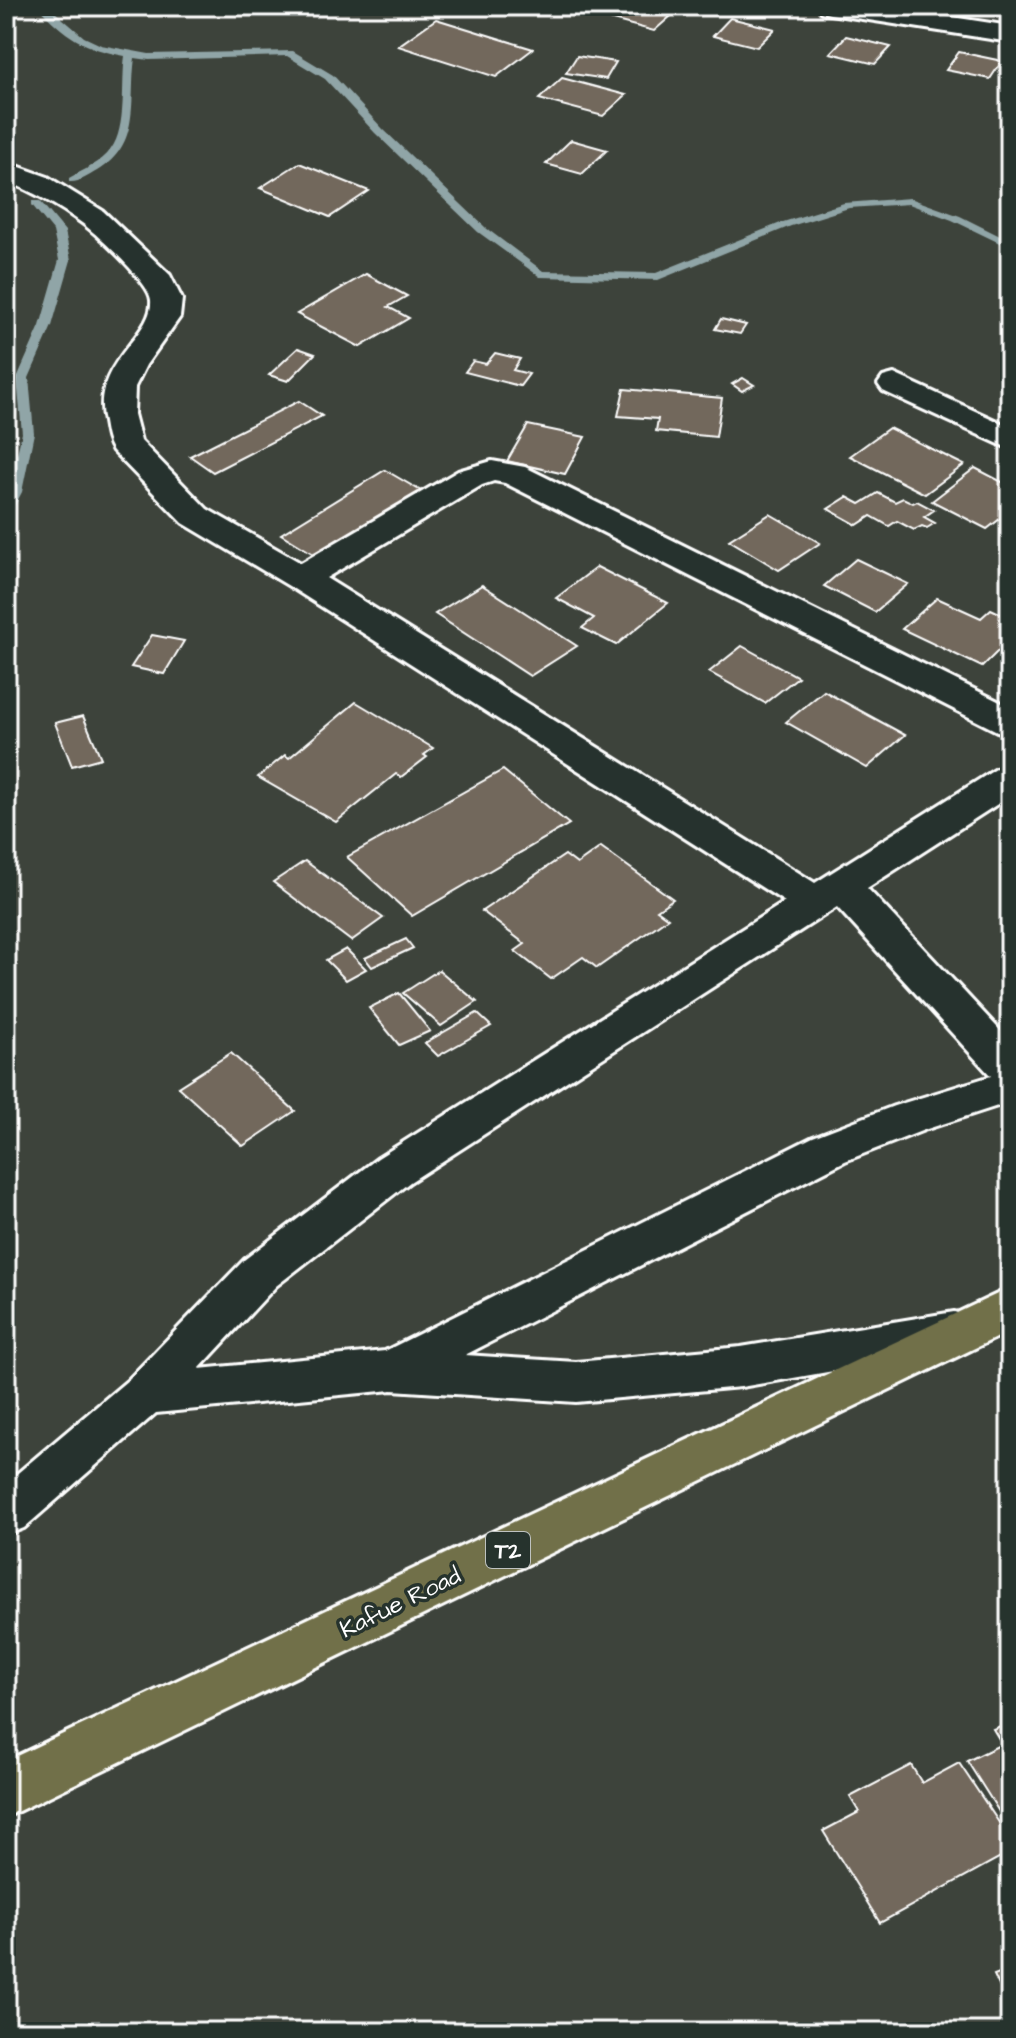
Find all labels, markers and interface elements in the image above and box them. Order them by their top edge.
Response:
road number: T2 [486,1532,530,1568]
street label: Kafue Road [334,1559,467,1647]

